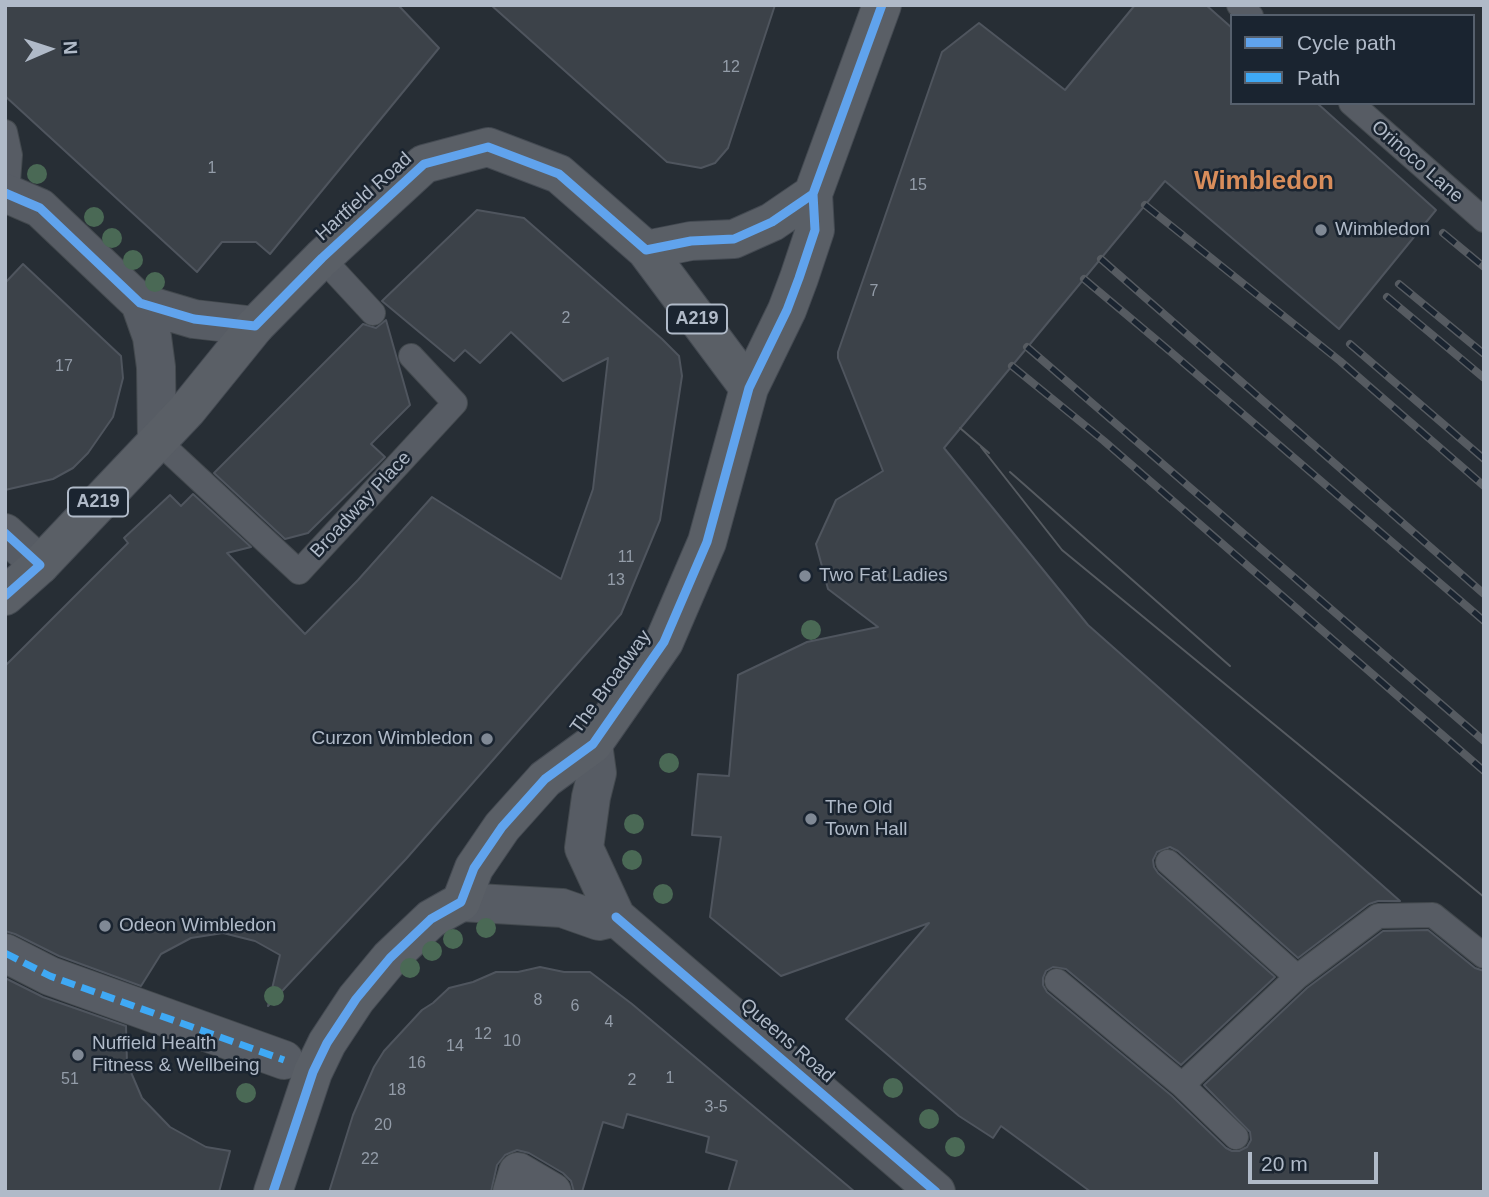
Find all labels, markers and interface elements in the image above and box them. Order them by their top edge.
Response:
north arrow [14,14,84,84]
legend [1230,14,1475,105]
text: Cycle path [1297,31,1396,54]
text: N [60,40,81,55]
house number: 12 [722,58,740,78]
text: Path [1297,66,1340,89]
street label: Orinoco Lane [1366,116,1468,208]
street label: Hartfield Road [311,148,417,246]
house number: 1 [208,159,216,179]
district label: Wimbledon [1194,166,1334,198]
house number: 15 [909,176,927,196]
place label: Wimbledon [1335,219,1430,241]
marker: Wimbledon [1313,222,1329,238]
house number: 7 [870,282,878,302]
road number: A219 [667,304,727,334]
house number: 2 [562,309,570,329]
house number: 17 [55,357,73,377]
street label: Broadway Place [306,447,416,563]
road number: A219 [68,488,128,516]
house number: 11 [618,548,634,568]
place label: Two Fat Ladies [819,565,948,587]
marker: Two Fat Ladies [797,568,813,584]
house number: 13 [607,571,625,591]
street label: The Broadway [566,626,656,738]
place label: Curzon Wimbledon [311,728,473,750]
marker: Curzon Wimbledon [479,731,495,747]
place label: The Old Town Hall [825,797,907,841]
marker: The Old Town Hall [803,811,819,827]
place label: Odeon Wimbledon [119,915,276,937]
marker: Odeon Wimbledon [97,918,113,934]
house number: 8 [534,991,542,1011]
street label: Queens Road [735,994,839,1088]
house number: 6 [571,997,579,1017]
house number: 4 [605,1013,613,1033]
house number: 12 [474,1025,492,1045]
house number: 10 [503,1032,521,1052]
place label: Nuffield Health Fitness & Wellbeing [92,1033,260,1077]
house number: 14 [446,1037,464,1057]
marker: Nuffield Health Fitness & Wellbeing [70,1047,86,1063]
house number: 16 [408,1054,426,1074]
house number: 1 [666,1069,674,1089]
house number: 51 [61,1070,79,1090]
house number: 2 [628,1071,636,1091]
house number: 18 [388,1081,406,1101]
house number: 3-5 [704,1098,728,1118]
house number: 20 [374,1116,392,1136]
scale bar [1251,1138,1380,1182]
house number: 22 [361,1150,379,1170]
text: 20 m [1261,1152,1308,1175]

